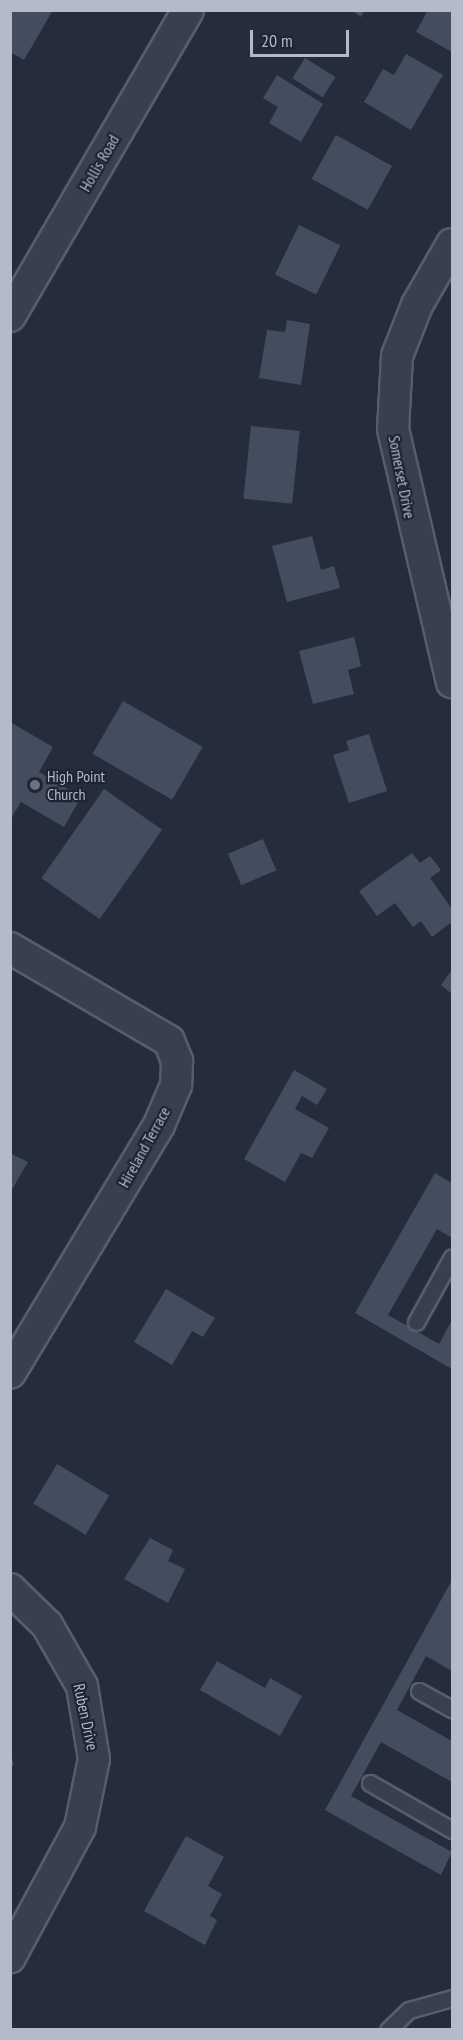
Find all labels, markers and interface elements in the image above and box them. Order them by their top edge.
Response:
scale bar [253,18,352,56]
text: 20 m [261,29,293,52]
street label: Hollis Road [75,131,123,195]
street label: Somerset Drive [385,434,419,520]
place label: High Point Church [47,766,105,804]
marker: High Point Church [28,778,42,792]
street label: Hireland Terrace [114,1103,174,1191]
street label: Ruben Drive [70,1682,102,1752]

